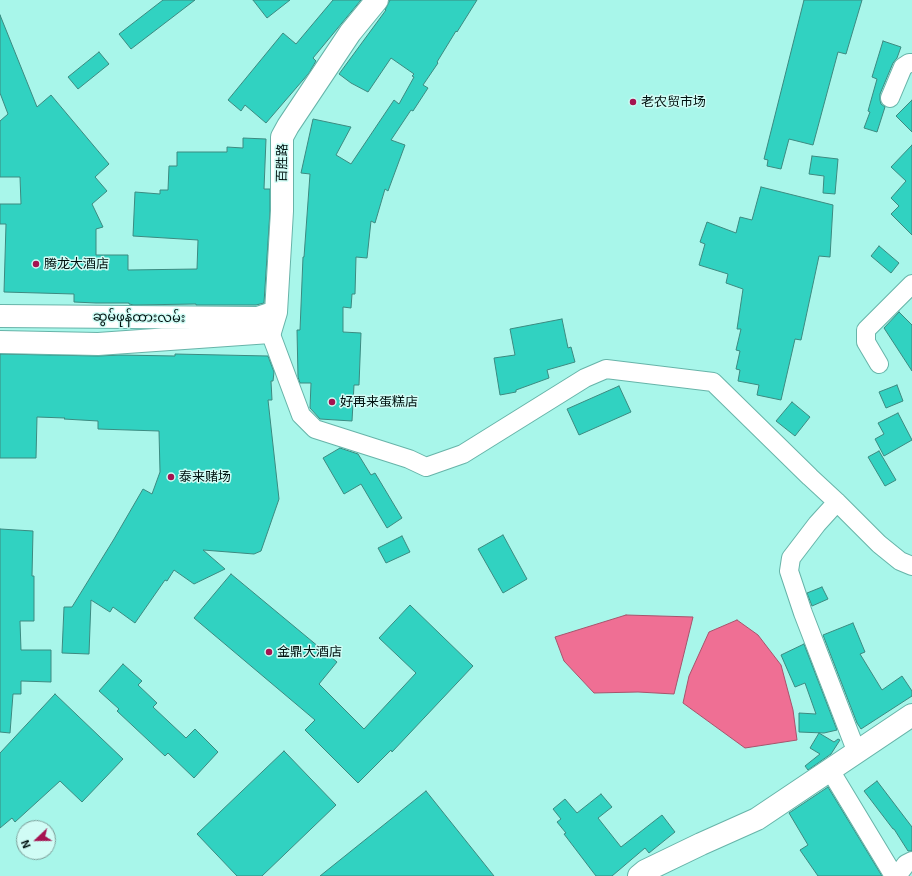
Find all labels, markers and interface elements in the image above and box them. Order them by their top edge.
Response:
place label: 老农贸市场 [641,94,706,110]
marker: 老农贸市场 [628,97,638,107]
street label: 百胜路 [274,143,290,183]
place label: 腾龙大酒店 [44,256,109,272]
marker: 腾龙大酒店 [31,259,41,269]
street label: ဆွမ်ဖုန်ထားလမ်း [93,308,185,326]
place label: 好再来蛋糕店 [340,394,418,410]
marker: 好再来蛋糕店 [327,397,337,407]
place label: 泰来赌场 [179,469,231,485]
marker: 泰来赌场 [166,472,176,482]
place label: 金鼎大酒店 [277,644,342,660]
marker: 金鼎大酒店 [264,647,274,657]
north arrow [16,820,56,860]
text: N [18,838,33,850]

